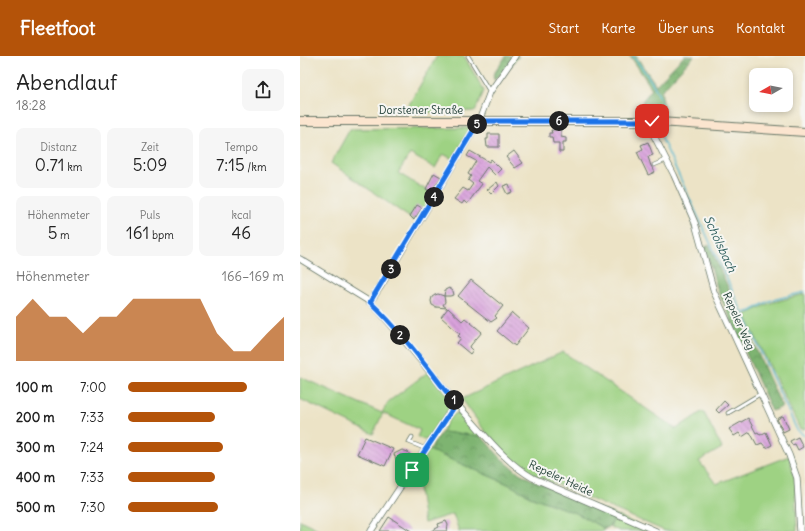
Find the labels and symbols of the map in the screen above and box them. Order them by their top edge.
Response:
north arrow [749,68,793,112]
street label: Dorstener Straße [379,103,463,117]
pin [635,104,669,138]
pin: 6 [549,111,569,131]
pin: 5 [467,114,487,134]
pin: 4 [424,187,444,207]
water label: Schölsbach [701,213,741,276]
pin: 3 [381,259,401,279]
street label: Repeler Weg [720,290,758,352]
pin: 2 [390,325,410,345]
pin: 1 [444,390,464,410]
pin [395,453,429,487]
street label: Repeler Heide [527,457,595,499]

